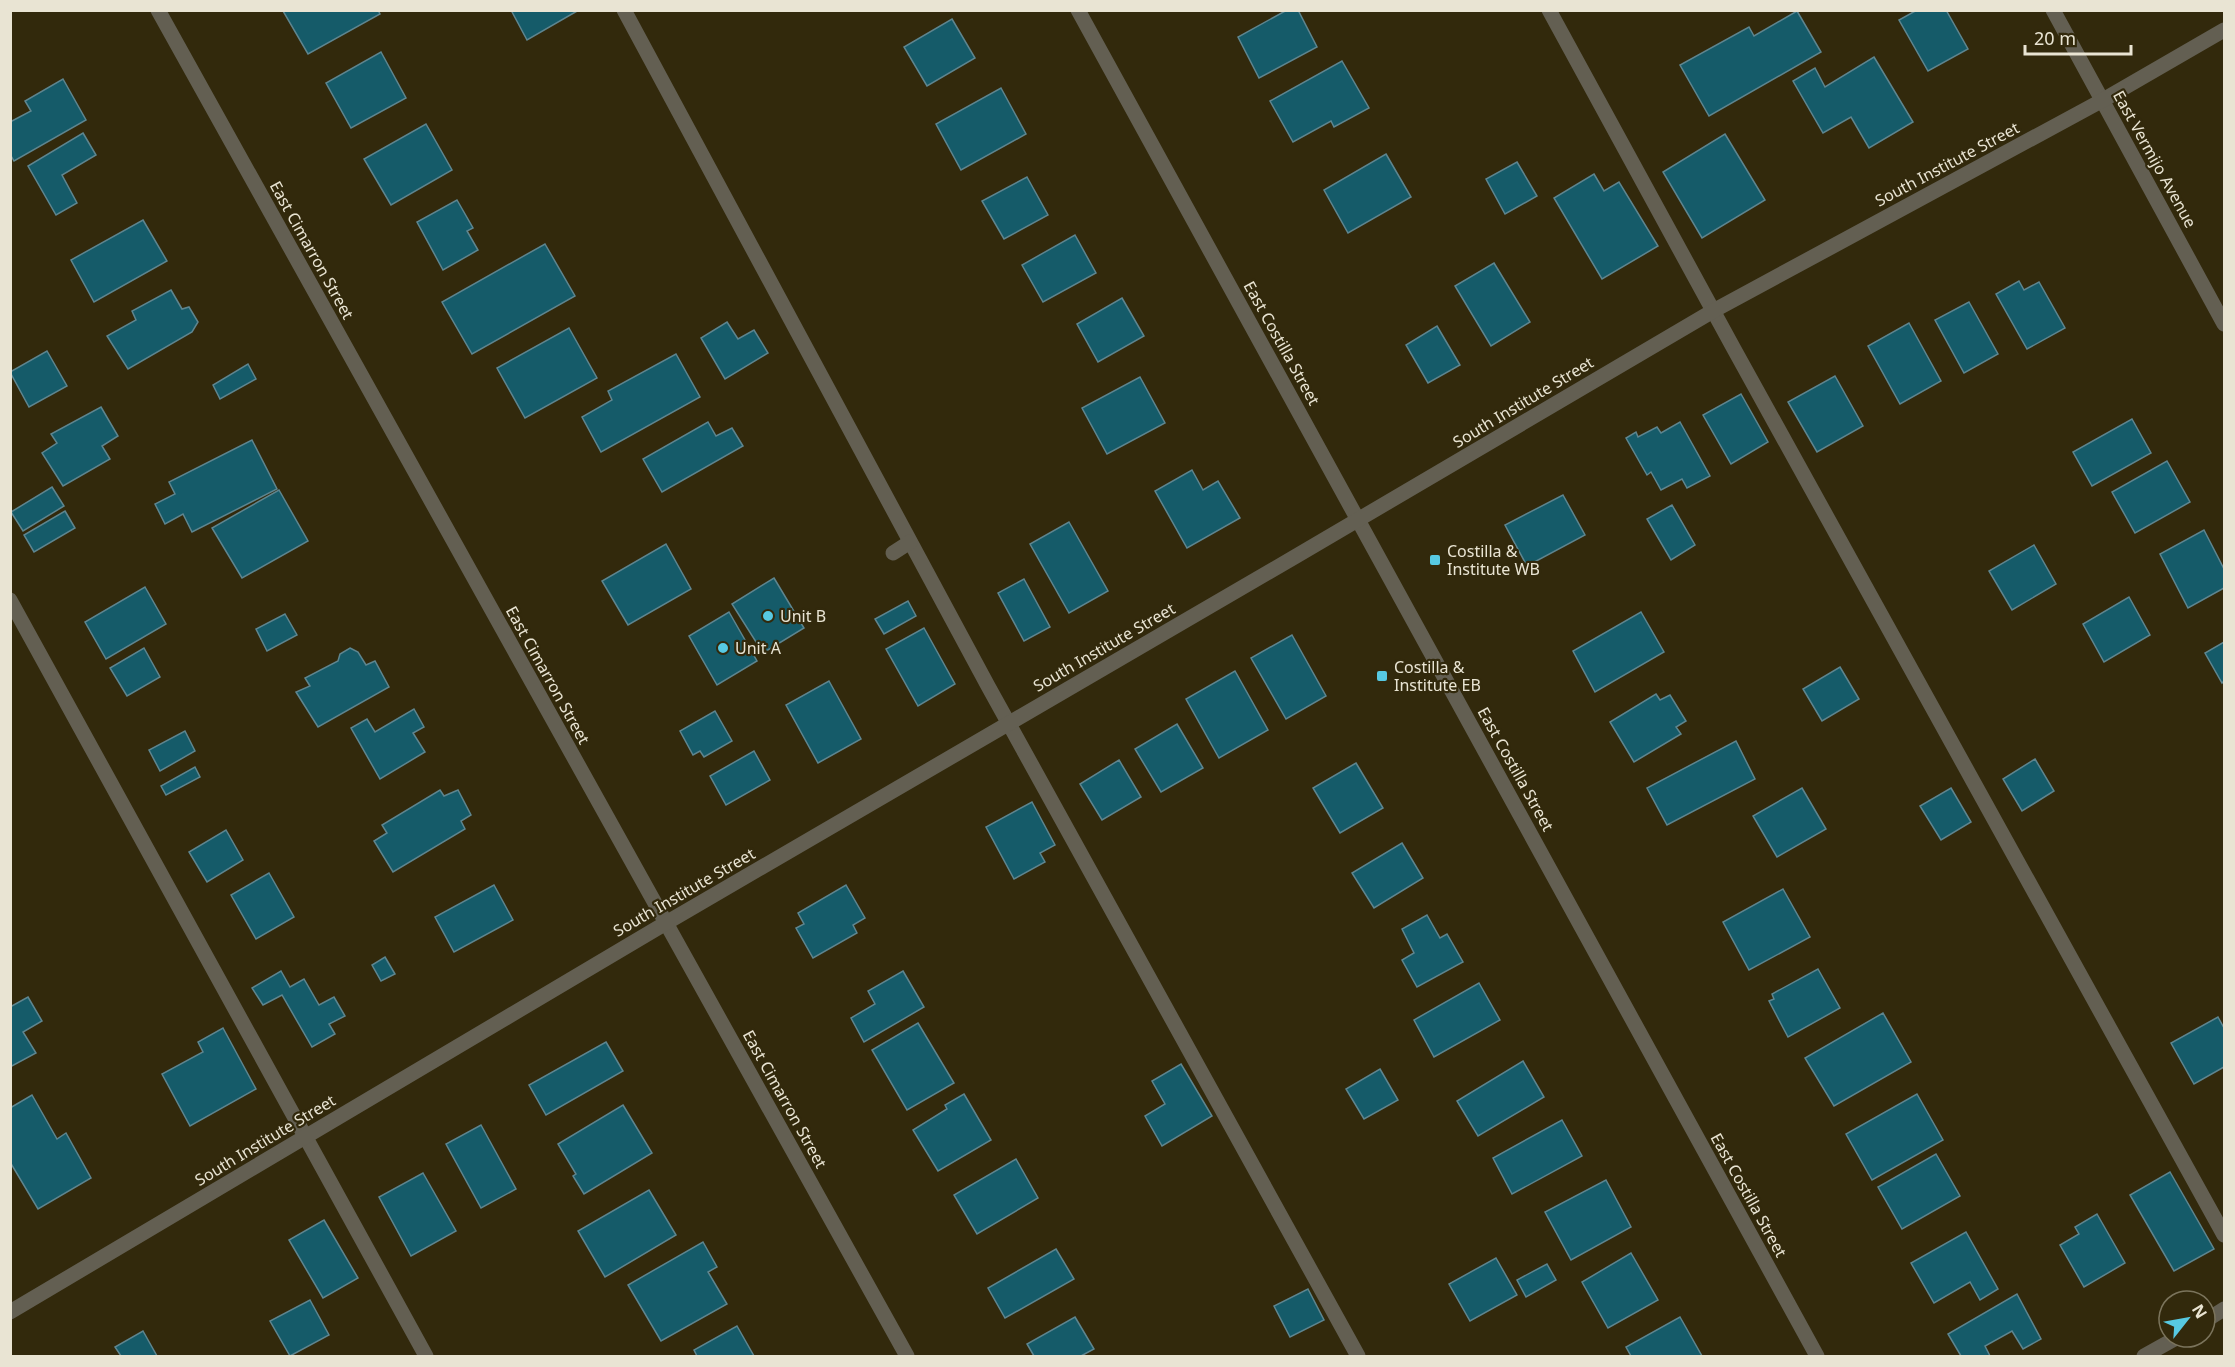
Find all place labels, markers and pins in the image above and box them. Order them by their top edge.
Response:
place label: Costilla & Institute WB [1447,540,1540,580]
marker: Costilla & Institute WB [1428,553,1442,567]
place label: Unit B [780,605,826,627]
marker: Unit B [761,609,775,623]
place label: Unit A [735,637,782,659]
marker: Unit A [716,641,730,655]
place label: Costilla & Institute EB [1394,656,1481,696]
marker: Costilla & Institute EB [1375,669,1389,683]

